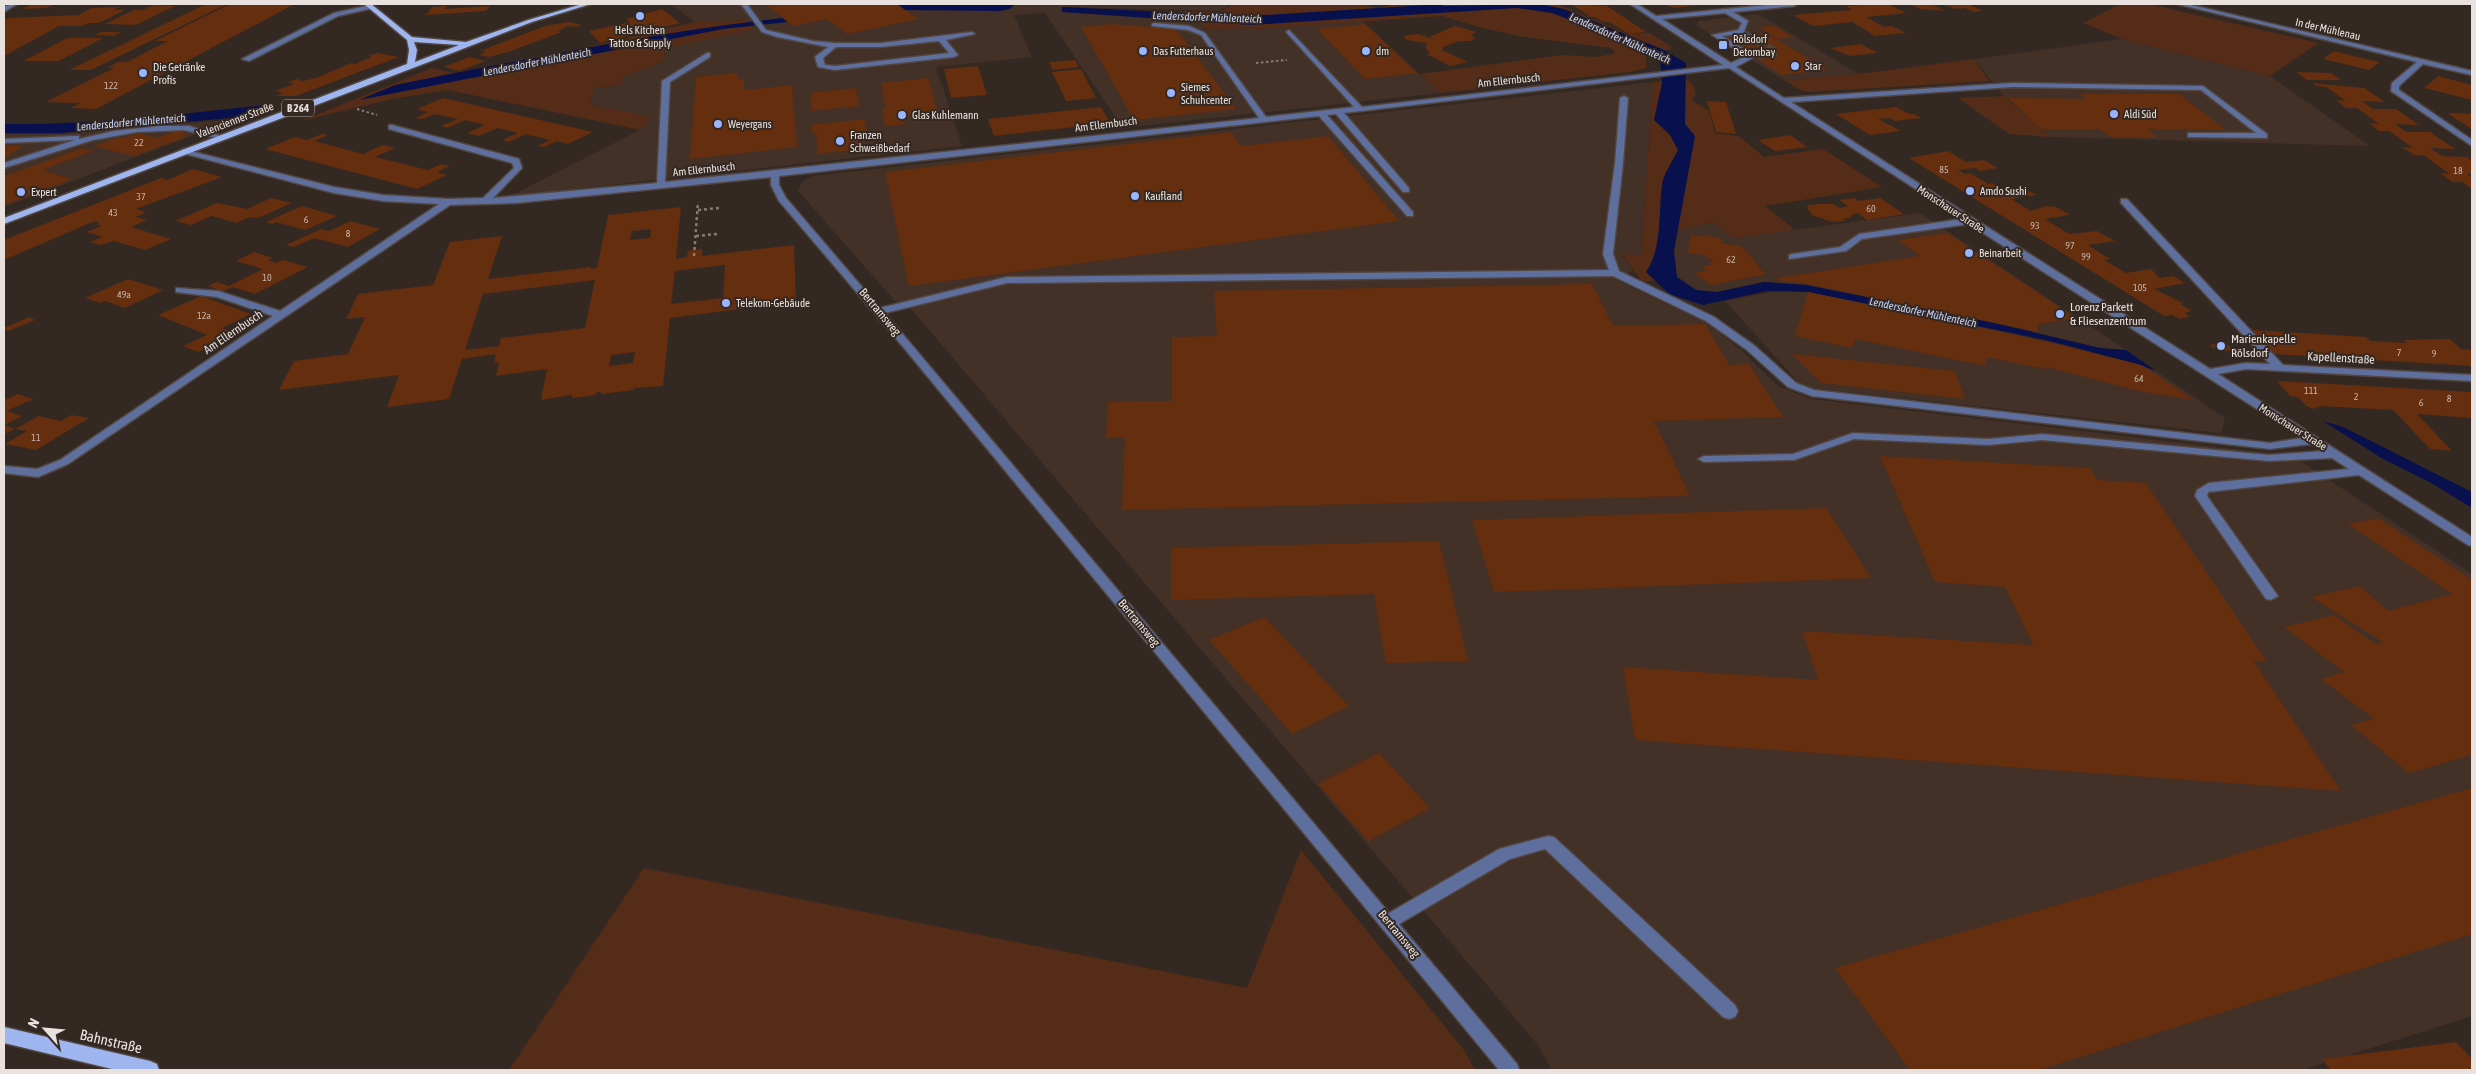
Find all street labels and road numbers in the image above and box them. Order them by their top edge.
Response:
street label: In der Mühlenau [2294,16,2362,42]
street label: Am Ellernbusch [1477,71,1541,89]
street label: Valencienner Straße [195,100,275,140]
road number: B 264 [282,100,314,116]
street label: Am Ellernbusch [1074,114,1138,134]
street label: Am Ellernbusch [672,160,736,178]
street label: Monschauer Straße [1915,183,1987,235]
street label: Bertramsweg [856,286,904,339]
street label: Am Ellernbusch [201,307,265,357]
street label: Kapellenstraße [2307,349,2375,367]
street label: Monschauer Straße [2257,401,2329,453]
street label: Bertramsweg [1115,597,1163,650]
street label: Bertramsweg [1375,908,1423,961]
street label: Bahnstraße [78,1026,144,1056]

